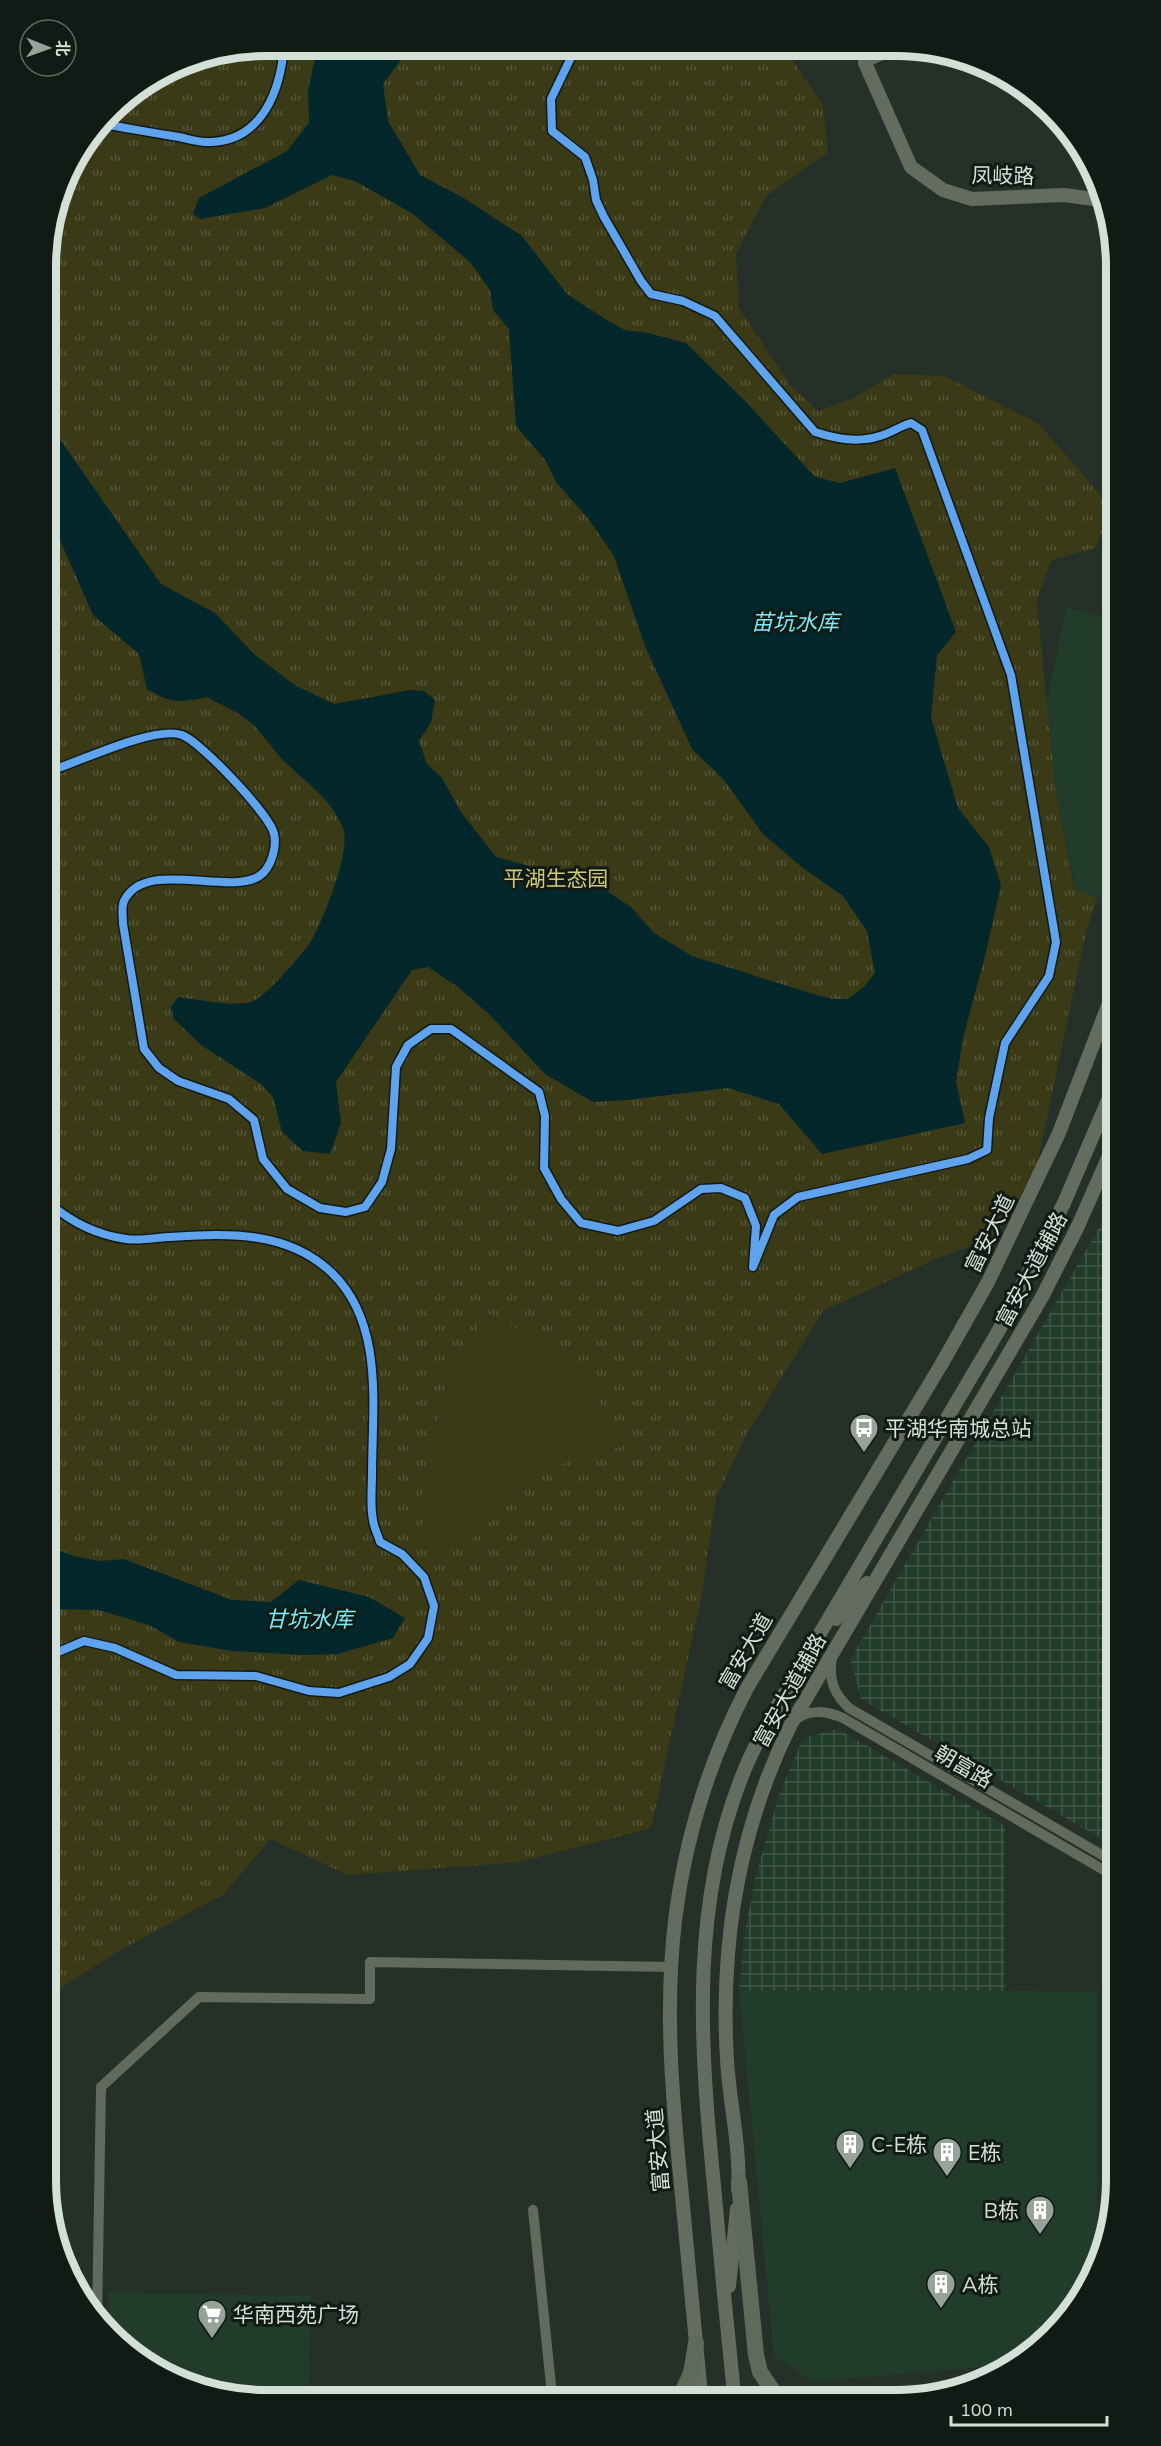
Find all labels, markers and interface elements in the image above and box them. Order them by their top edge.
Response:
north arrow [18,18,78,78]
text: 北 [53,40,73,56]
street label: 凤岐路 [971,161,1035,189]
water label: 苗坑水库 [751,608,843,636]
park label: 平湖生态园 [504,865,609,891]
street label: 富安大道 [959,1190,1019,1276]
street label: 富安大道辅路 [990,1207,1072,1331]
bus stop icon: 平湖华南城总站 [848,1412,880,1454]
place label: 平湖华南城总站 [885,1415,1032,1441]
water label: 甘坑水库 [265,1605,357,1633]
street label: 富安大道 [713,1608,777,1694]
street label: 富安大道辅路 [747,1629,831,1751]
street label: 朝富路 [930,1739,998,1793]
street label: 富安大道 [640,2107,674,2193]
building icon: C-E栋 [834,2128,866,2170]
place label: C-E栋 [871,2131,927,2157]
building icon: E栋 [931,2136,963,2178]
place label: E栋 [968,2139,1001,2165]
building icon: B栋 [1024,2194,1056,2236]
place label: B栋 [984,2197,1019,2223]
building icon: A栋 [925,2268,957,2310]
place label: A栋 [962,2271,998,2297]
supermarket icon: 华南西苑广场 [196,2298,228,2340]
place label: 华南西苑广场 [233,2301,359,2327]
scale bar [951,2389,1107,2427]
text: 100 m [960,2398,1013,2421]

